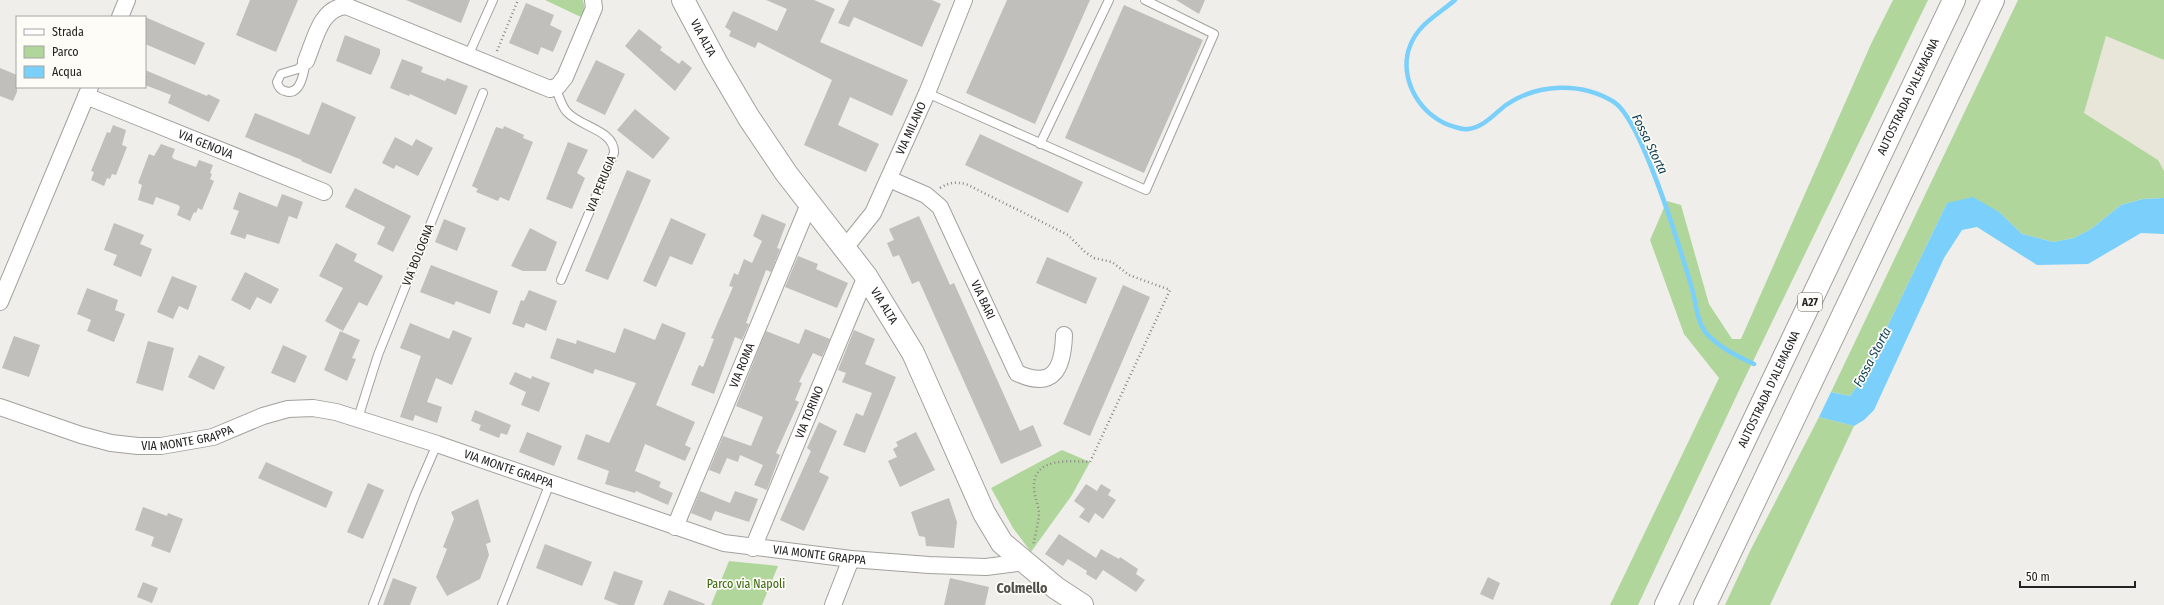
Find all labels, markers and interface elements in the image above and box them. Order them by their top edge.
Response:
legend [16,16,146,88]
street label: VIA ALTA [688,17,719,60]
text: Strada [52,25,84,39]
street label: AUTOSTRADA D'ALEMAGNA [1874,35,1942,157]
text: Parco [52,45,79,59]
text: Acqua [52,65,82,79]
street label: VIA MILANO [893,100,929,157]
water label: Fossa Storta [1629,112,1671,177]
street label: VIA GENOVA [176,127,236,162]
street label: VIA PERUGIA [583,153,619,215]
street label: VIA BOLOGNA [399,221,437,288]
street label: VIA BARI [968,278,998,321]
street label: VIA ALTA [868,285,901,327]
road number: A27 [1798,293,1822,311]
water label: Fossa Storta [1850,325,1894,389]
street label: AUTOSTRADA D'ALEMAGNA [1735,328,1803,450]
street label: VIA ROMA [727,340,758,390]
street label: VIA TORINO [792,384,827,441]
street label: VIA MONTE GRAPPA [141,422,236,453]
street label: VIA MONTE GRAPPA [462,447,556,491]
street label: VIA MONTE GRAPPA [772,542,867,567]
scale bar [2020,563,2135,589]
text: 50 m [2026,570,2050,584]
park label: Parco via Napoli [707,577,785,591]
district label: Colmello [996,580,1048,597]

